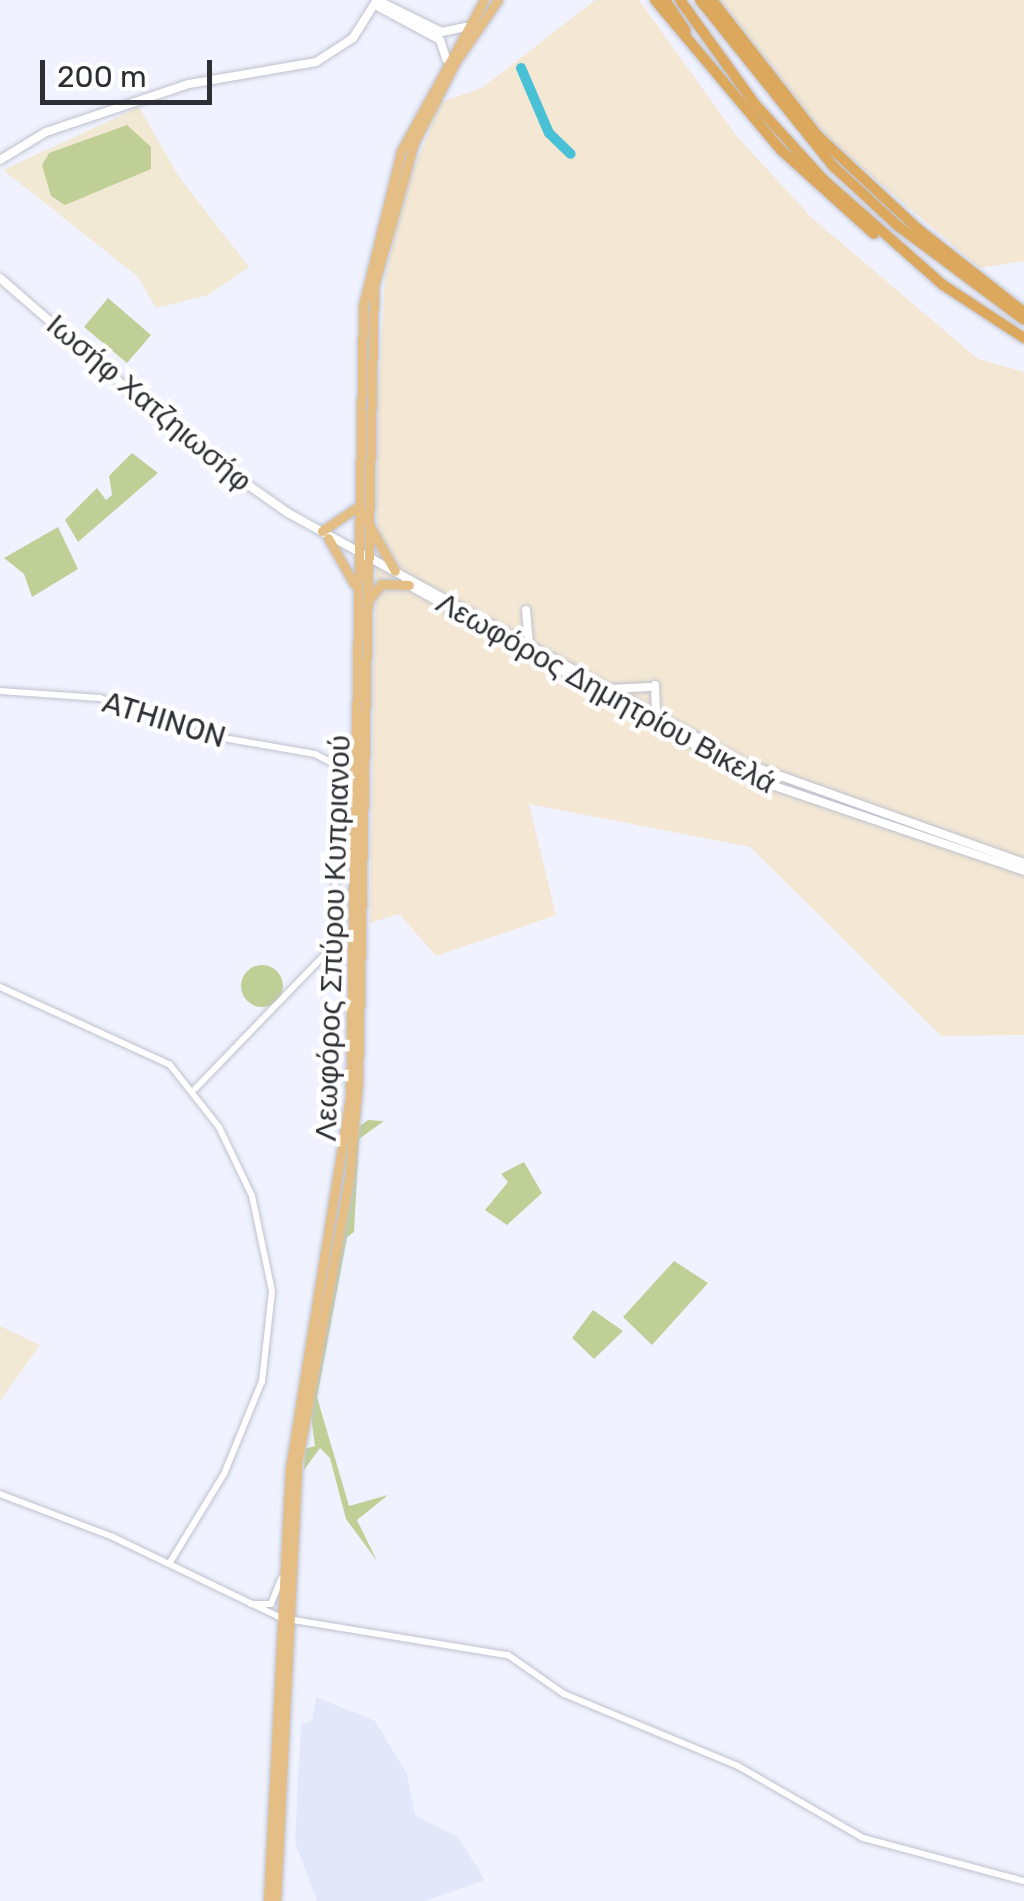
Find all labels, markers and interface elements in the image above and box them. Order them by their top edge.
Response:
scale bar [45,40,218,102]
text: 200 m [57,59,147,95]
street label: Ιωσήφ Χατζηιωσήφ [39,307,259,499]
street label: Λεωφόρος Δημητρίου Βικελά [430,585,782,801]
street label: ATHINON [98,684,230,756]
street label: Λεωφόρος Σπύρου Κυπριανού [308,734,358,1142]

